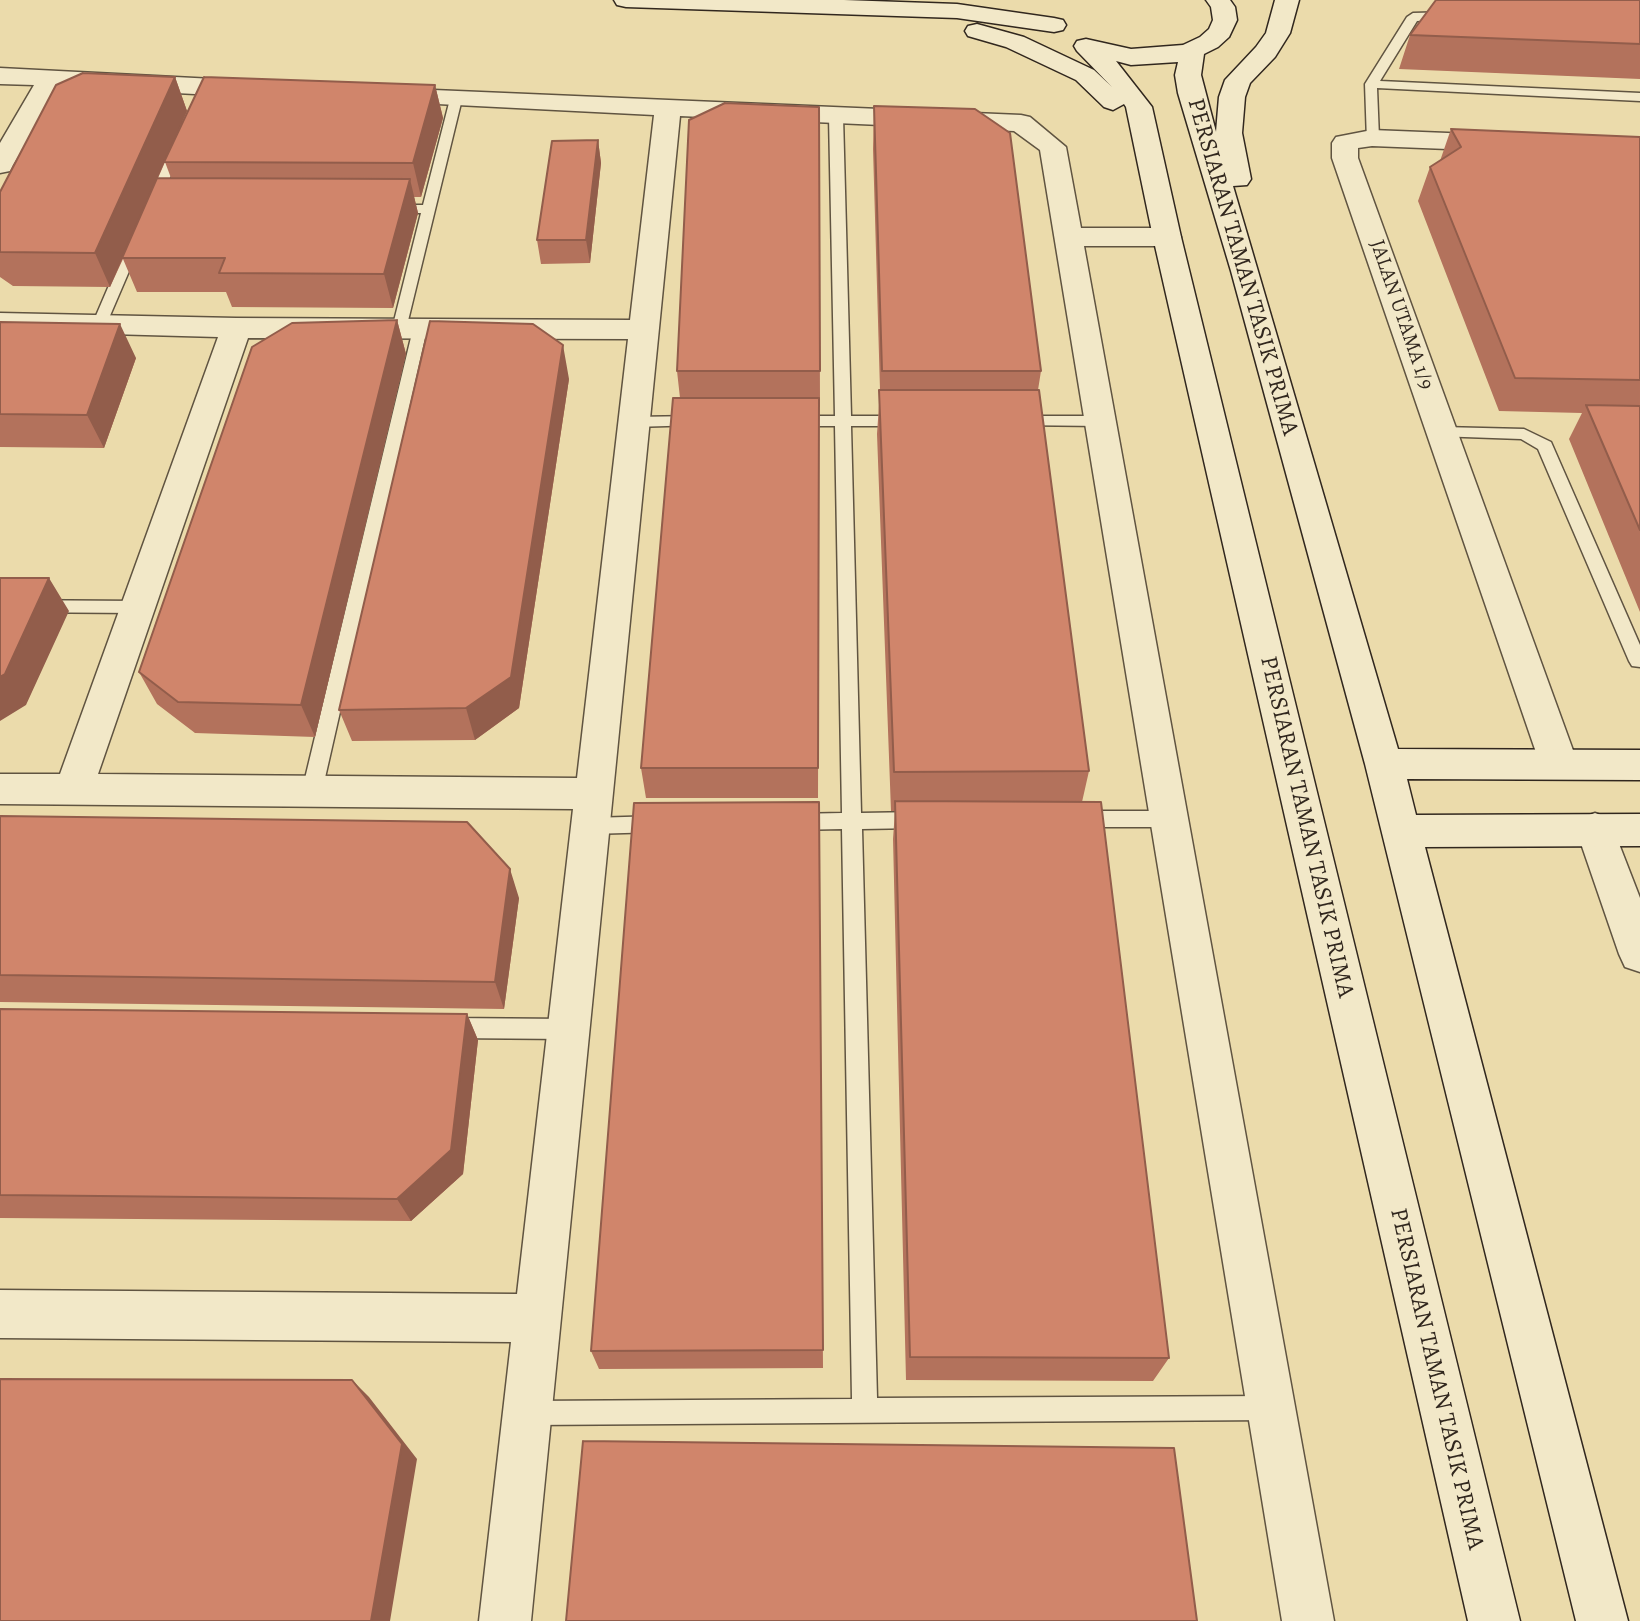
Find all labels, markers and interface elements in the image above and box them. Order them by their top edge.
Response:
street label: PERSIARAN TAMAN TASIK PRIMA [1180,95,1304,439]
street label: JALAN UTAMA 1/9 [1364,237,1438,393]
street label: PERSIARAN TAMAN TASIK PRIMA [1253,654,1359,1000]
street label: PERSIARAN TAMAN TASIK PRIMA [1383,1206,1489,1552]

